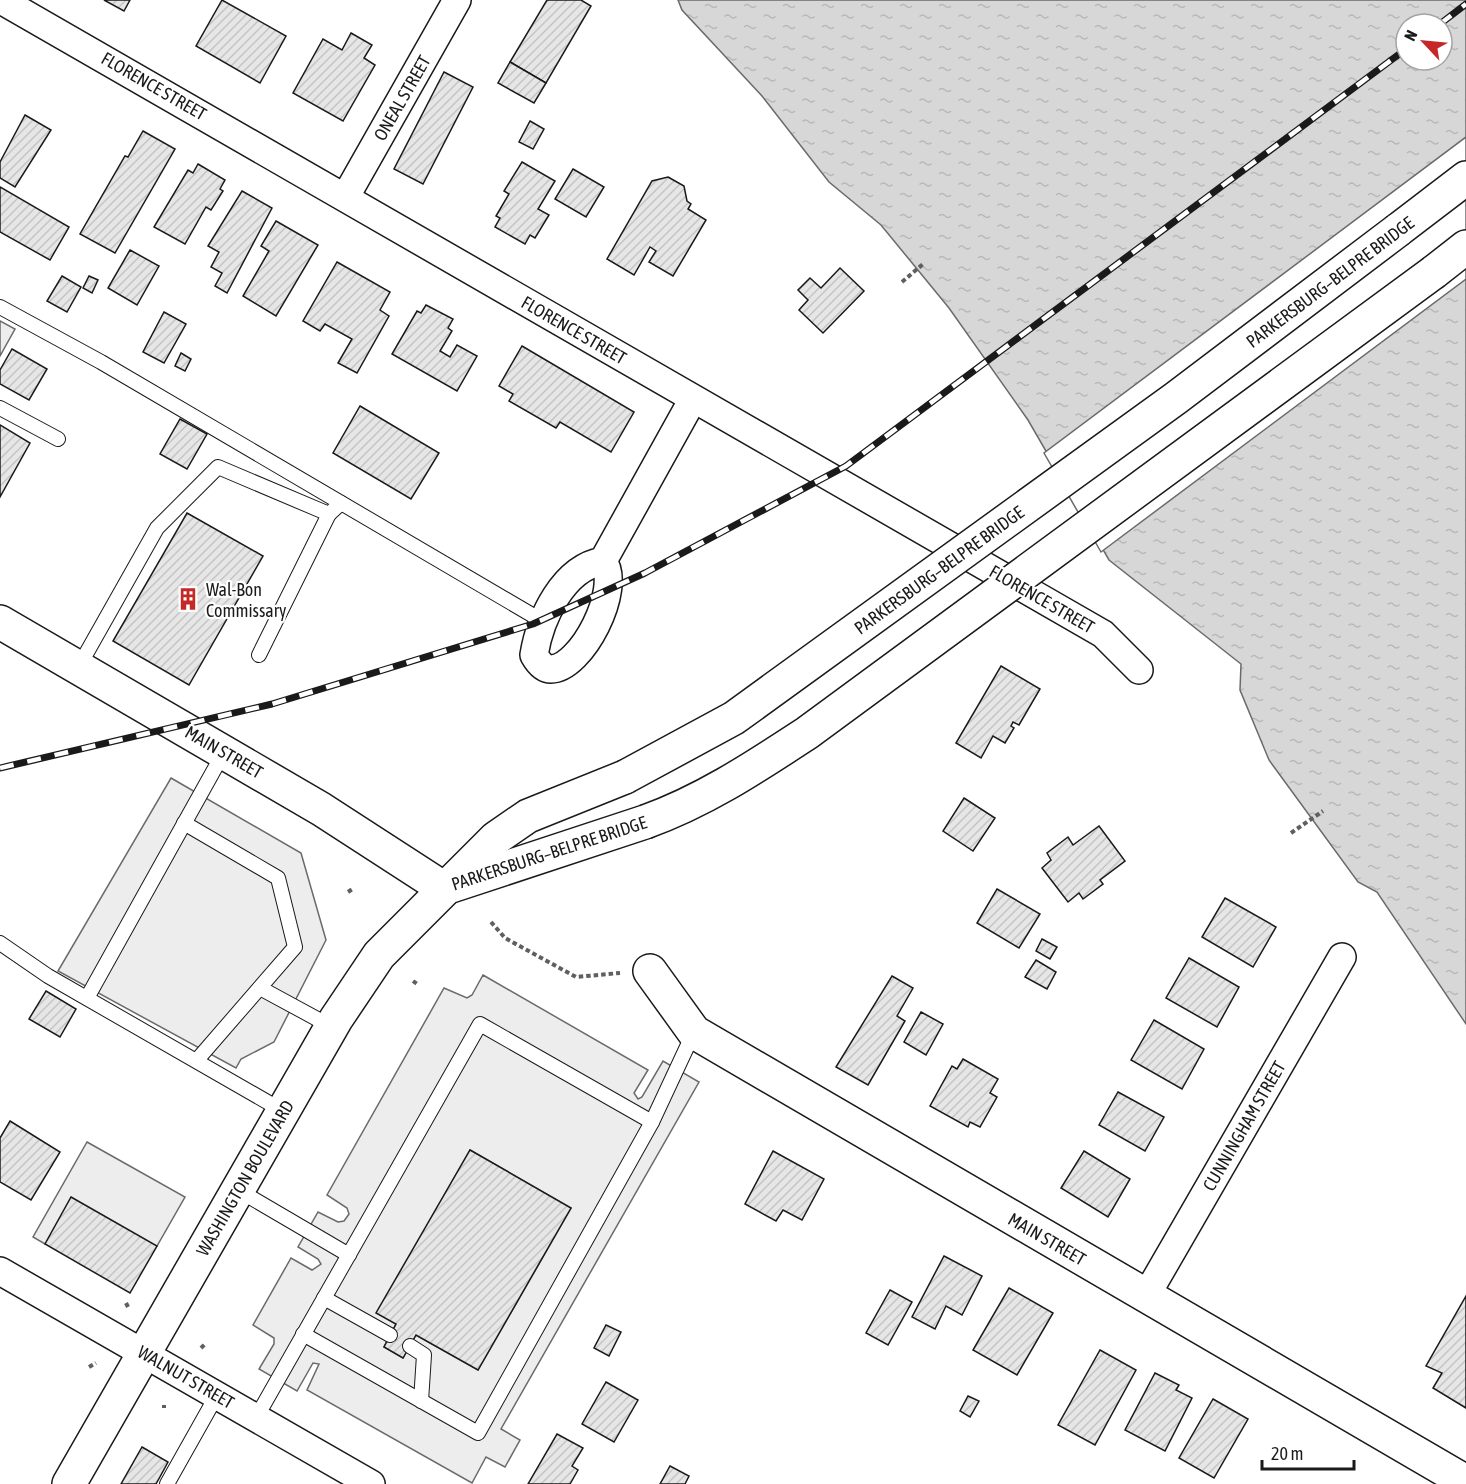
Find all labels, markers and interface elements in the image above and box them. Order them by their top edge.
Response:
north arrow [1394,12,1454,72]
text: N [1400,27,1421,44]
street label: FLORENCE STREET [98,48,210,125]
street label: ONEAL STREET [369,52,435,144]
street label: PARKERSBURG–BELPRE BRIDGE [1242,212,1418,352]
street label: FLORENCE STREET [518,292,630,369]
street label: PARKERSBURG–BELPRE BRIDGE [850,501,1028,639]
street label: FLORENCE STREET [986,561,1098,638]
place label: Wal-Bon Commissary [206,579,286,621]
building icon: Wal-Bon Commissary [175,586,201,612]
street label: MAIN STREET [181,721,267,783]
street label: PARKERSBURG–BELPRE BRIDGE [449,811,650,895]
street label: CUNNINGHAM STREET [1198,1057,1290,1195]
street label: WASHINGTON BOULEVARD [192,1097,298,1259]
street label: MAIN STREET [1004,1208,1090,1270]
street label: WALNUT STREET [134,1341,238,1413]
scale bar [1262,1433,1354,1471]
text: 20 m [1271,1443,1303,1464]

